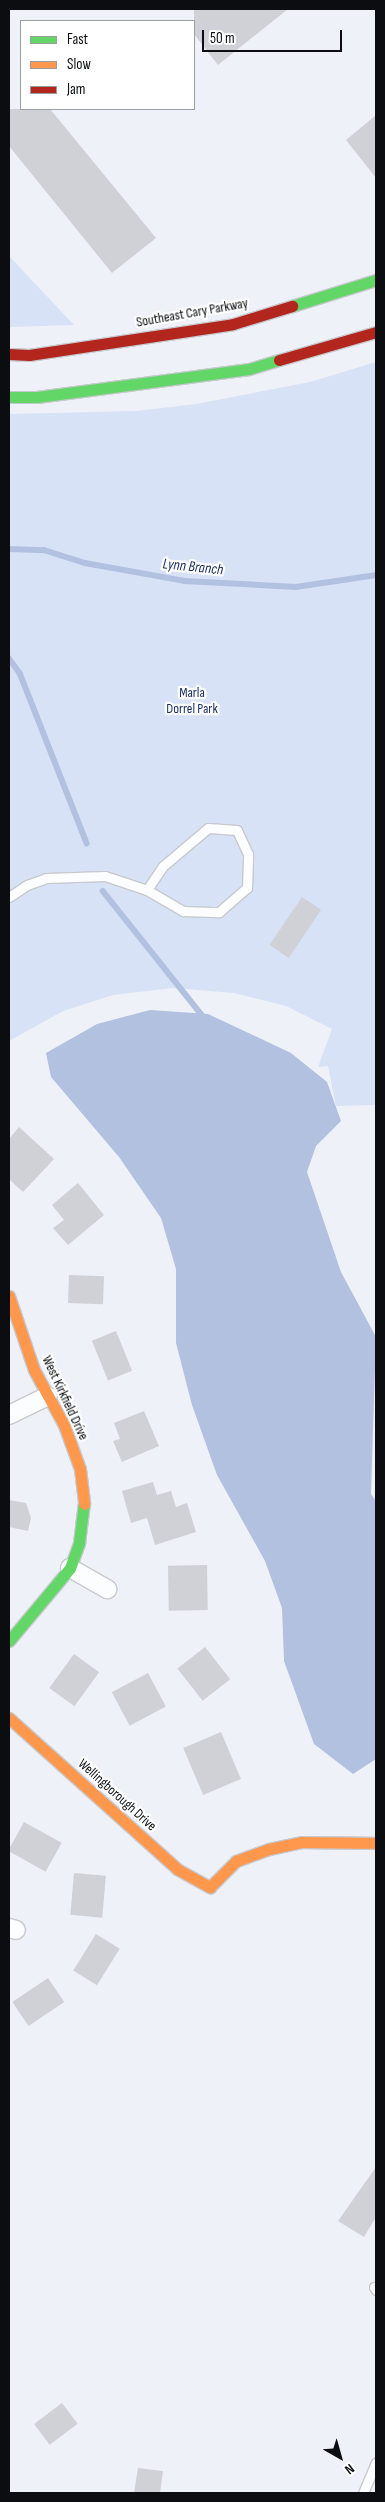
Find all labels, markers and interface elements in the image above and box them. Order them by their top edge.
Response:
legend [20,20,195,110]
scale bar [205,20,345,52]
text: 50 m [210,29,235,48]
text: Fast [67,30,88,49]
text: Slow [67,55,91,74]
text: Jam [67,80,85,99]
street label: Southeast Cary Parkway [135,295,249,331]
water label: Lynn Branch [162,555,224,579]
park label: Marla Dorrel Park [166,685,218,718]
street label: West Kirkfield Drive [38,1353,92,1443]
street label: Wellingborough Drive [74,1755,160,1835]
north arrow [315,2432,365,2482]
text: N [341,2460,358,2478]

